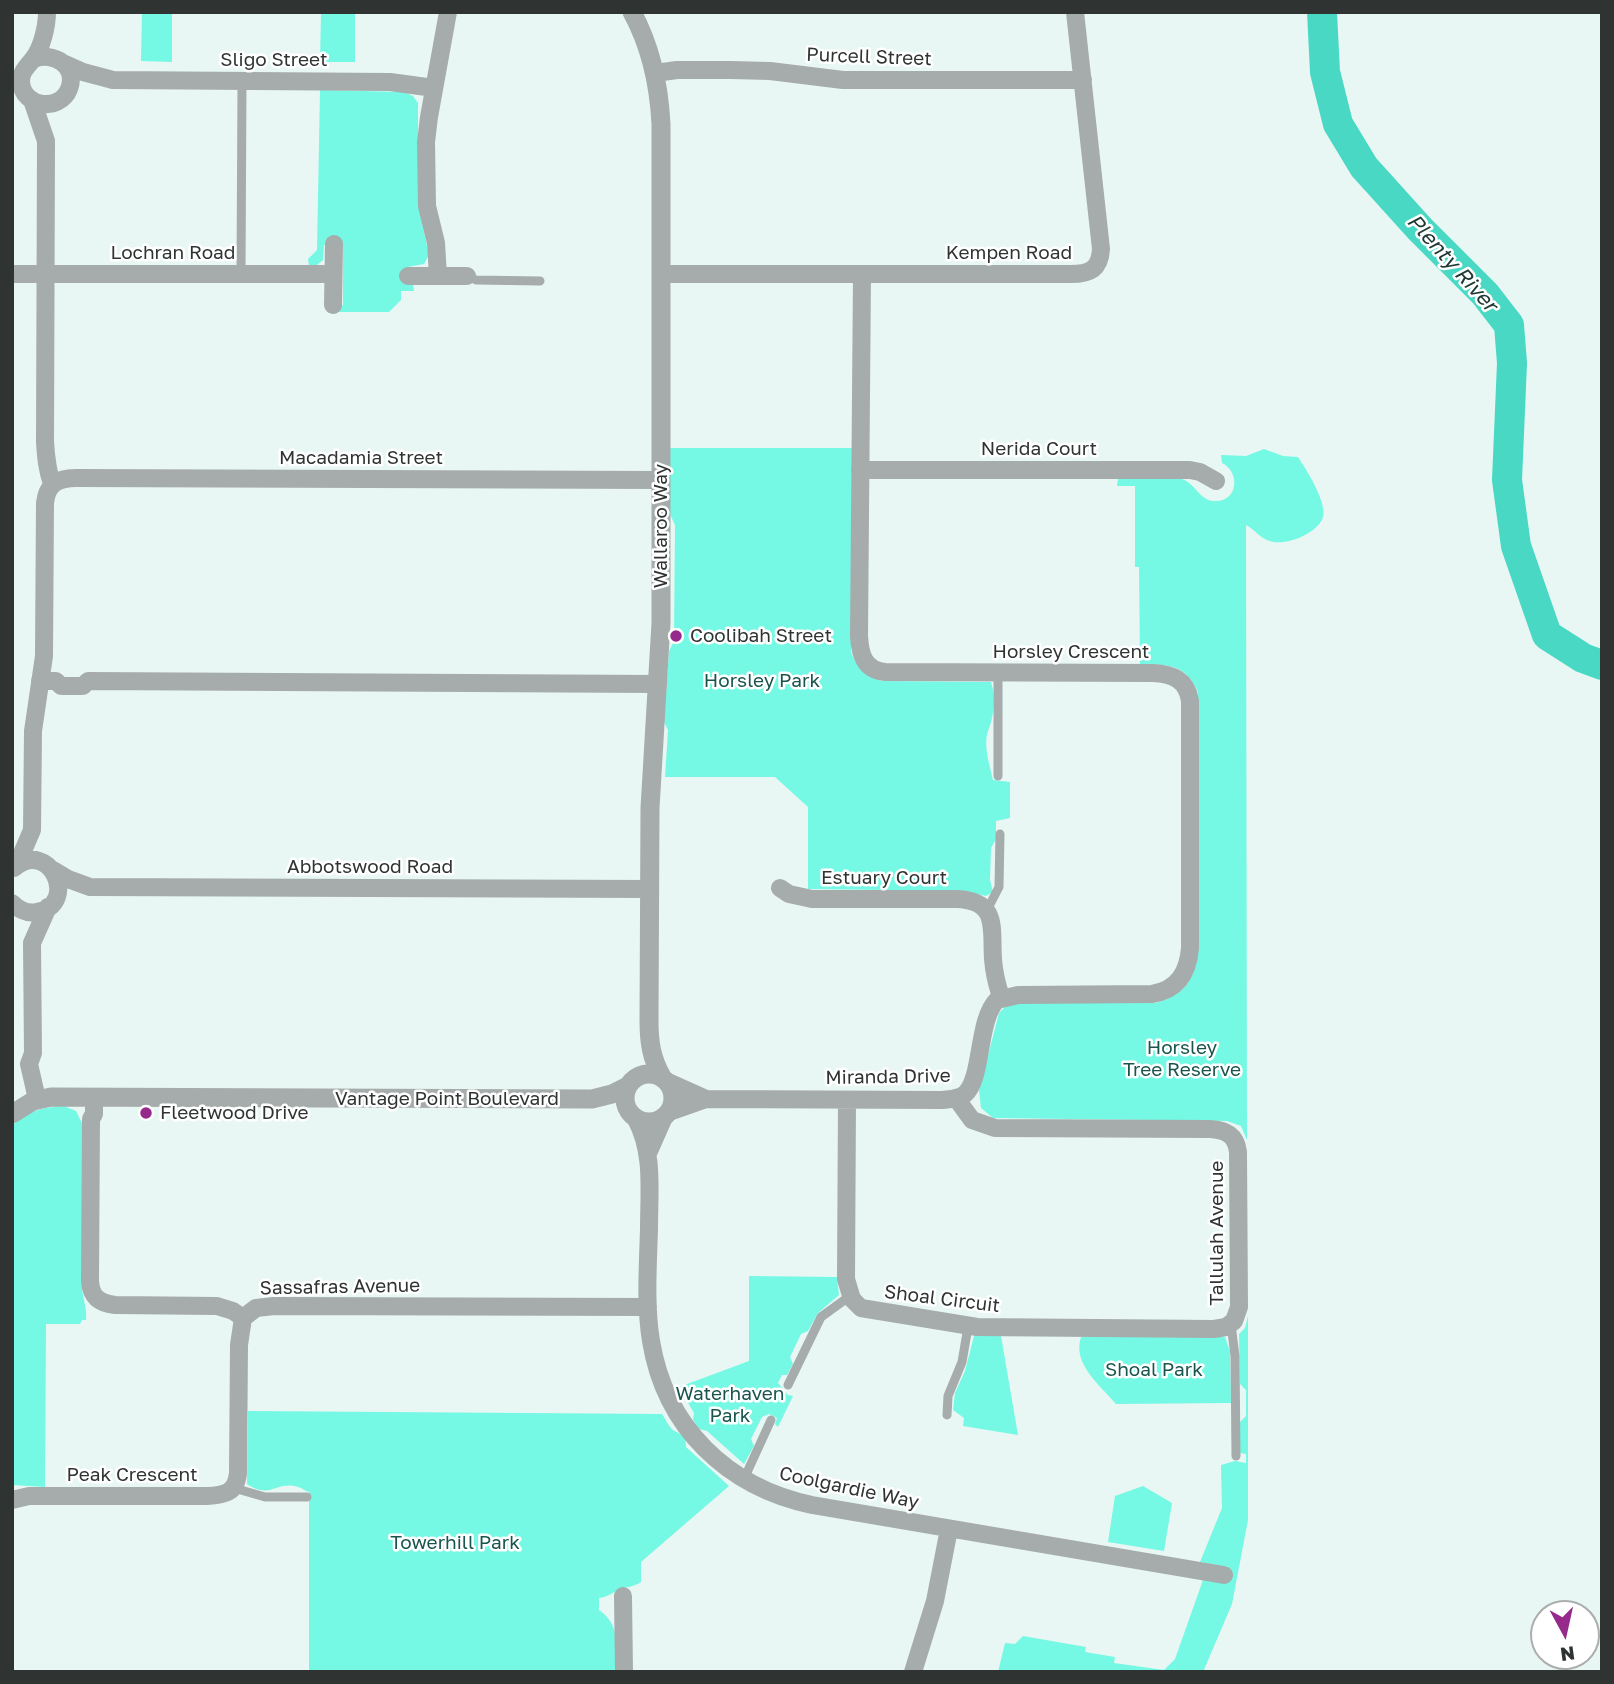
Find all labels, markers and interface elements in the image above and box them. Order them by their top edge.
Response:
street label: Purcell Street [806,43,932,71]
street label: Sligo Street [220,49,328,71]
water label: Plenty River [1402,209,1502,317]
street label: Lochran Road [110,242,236,264]
street label: Kempen Road [946,242,1072,264]
street label: Nerida Court [981,438,1097,460]
street label: Macadamia Street [279,447,443,469]
street label: Wallaroo Way [650,464,672,588]
place label: Coolibah Street [690,625,832,647]
marker: Coolibah Street [668,628,684,644]
street label: Horsley Crescent [993,641,1149,663]
park label: Horsley Park [704,670,820,692]
street label: Abbotswood Road [287,856,453,878]
street label: Estuary Court [821,867,947,889]
park label: Horsley Tree Reserve [1123,1037,1241,1081]
street label: Miranda Drive [825,1065,951,1089]
street label: Vantage Point Boulevard [335,1088,559,1110]
place label: Fleetwood Drive [160,1102,309,1124]
marker: Fleetwood Drive [138,1105,154,1121]
street label: Tallulah Avenue [1206,1161,1228,1305]
street label: Sassafras Avenue [260,1274,420,1300]
street label: Shoal Circuit [883,1281,1001,1317]
park label: Shoal Park [1105,1359,1203,1381]
park label: Waterhaven Park [675,1383,785,1427]
street label: Coolgardie Way [777,1462,921,1514]
street label: Peak Crescent [66,1464,198,1486]
park label: Towerhill Park [390,1532,520,1554]
north arrow [1530,1600,1600,1670]
text: N [1559,1642,1576,1667]

